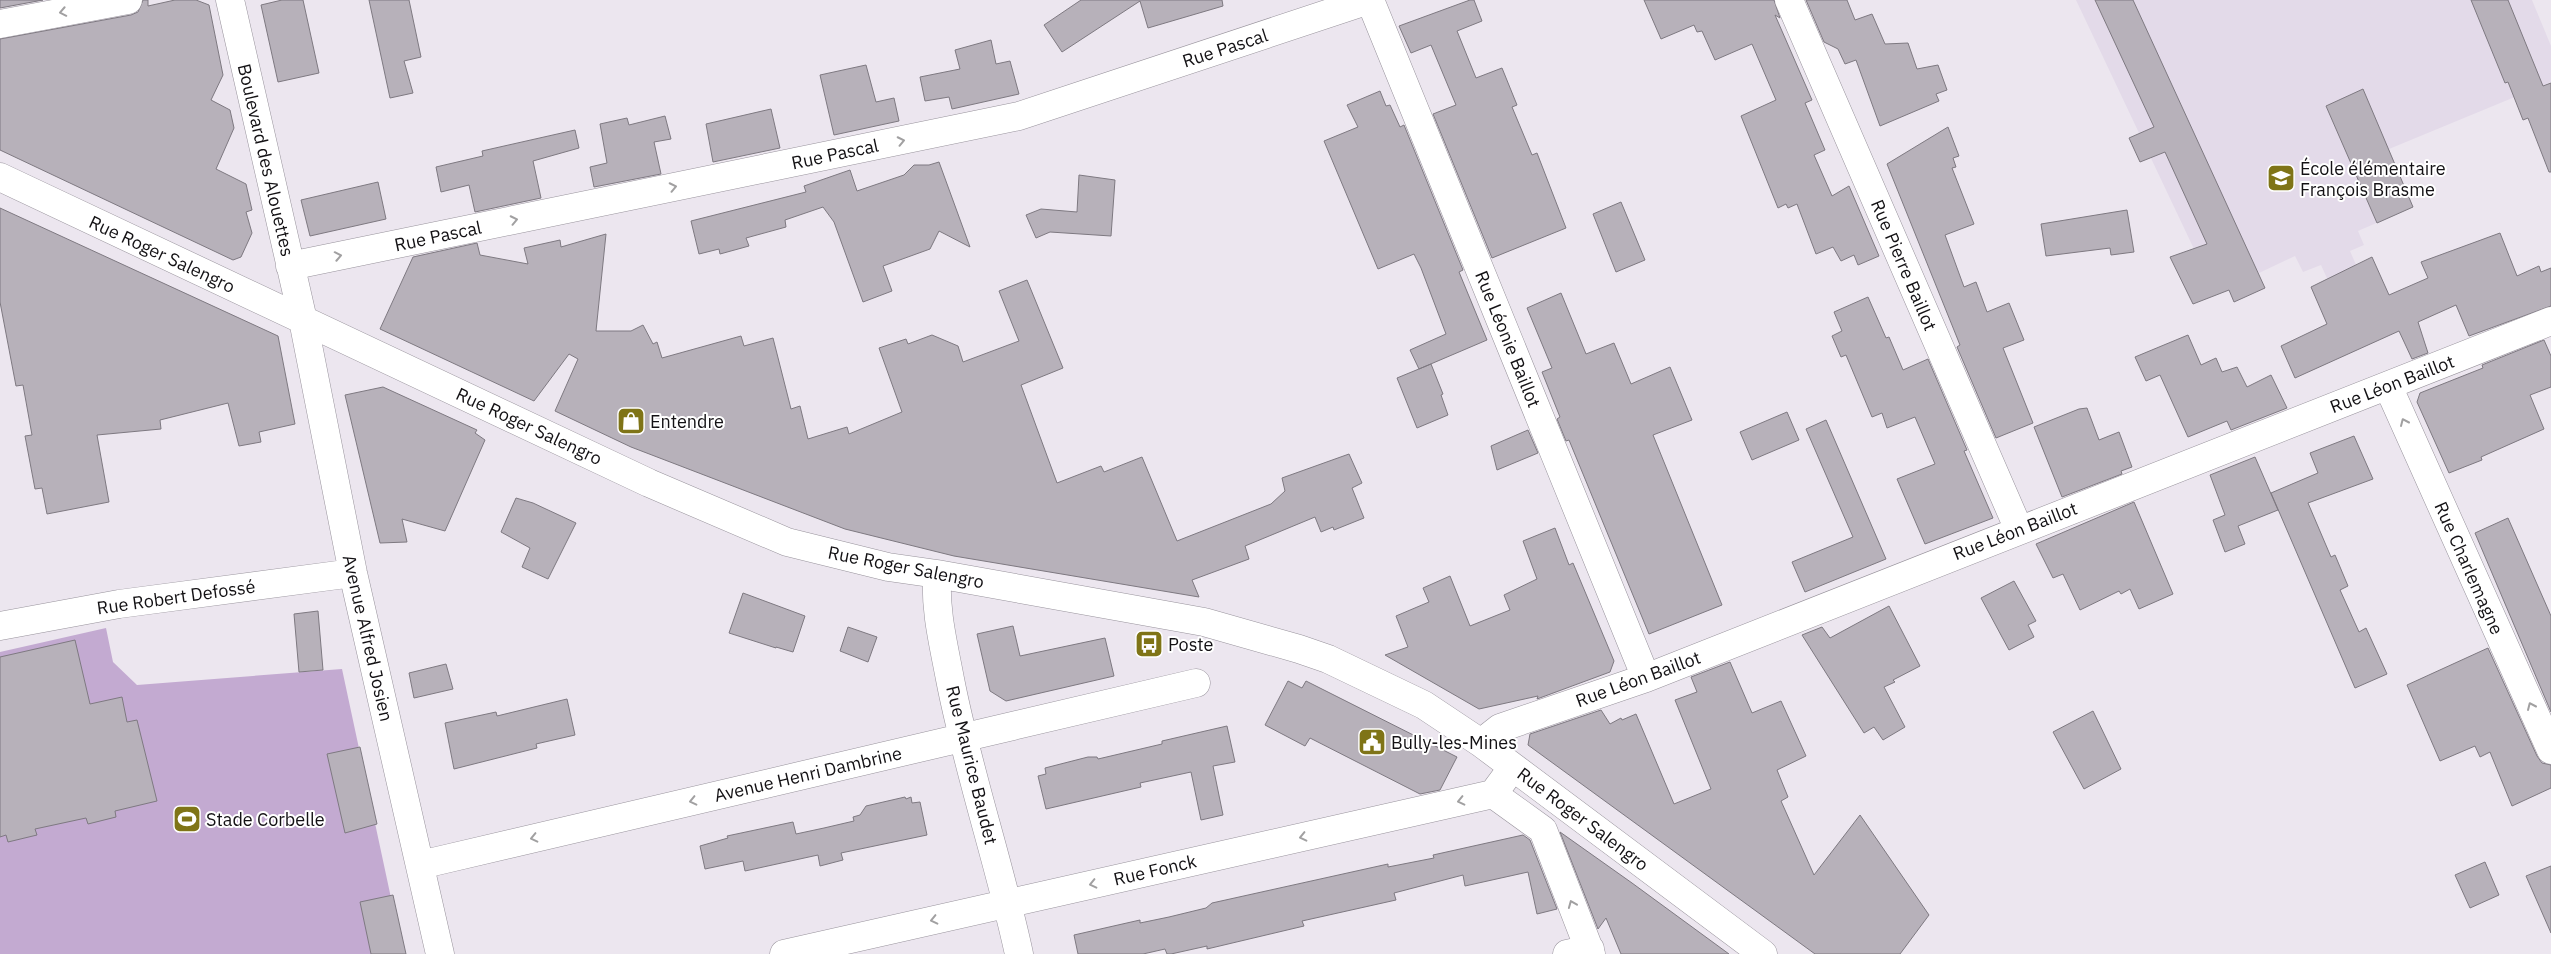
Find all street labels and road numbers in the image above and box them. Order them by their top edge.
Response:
street label: Rue Pascal [1179,23,1271,73]
street label: Boulevard des Alouettes [233,61,299,259]
street label: Rue Pascal [789,134,881,174]
street label: Rue Pierre Baillot [1866,196,1942,334]
street label: Rue Roger Salengro [85,210,239,298]
street label: Rue Pascal [392,216,484,256]
street label: Rue Léonie Baillot [1470,267,1546,411]
street label: Rue Léon Baillot [2327,350,2457,418]
street label: Rue Roger Salengro [452,382,606,470]
street label: Rue Léon Baillot [1950,497,2080,565]
street label: Rue Charlemagne [2429,498,2509,638]
street label: Rue Roger Salengro [826,541,986,593]
street label: Avenue Alfred Josien [338,552,398,724]
street label: Rue Robert Defossé [95,574,257,620]
street label: Rue Léon Baillot [1572,646,1704,712]
street label: Rue Maurice Baudet [941,683,1003,847]
street label: Avenue Henri Dambrine [712,741,904,807]
street label: Rue Roger Salengro [1513,762,1653,876]
street label: Rue Fonck [1111,849,1199,891]

